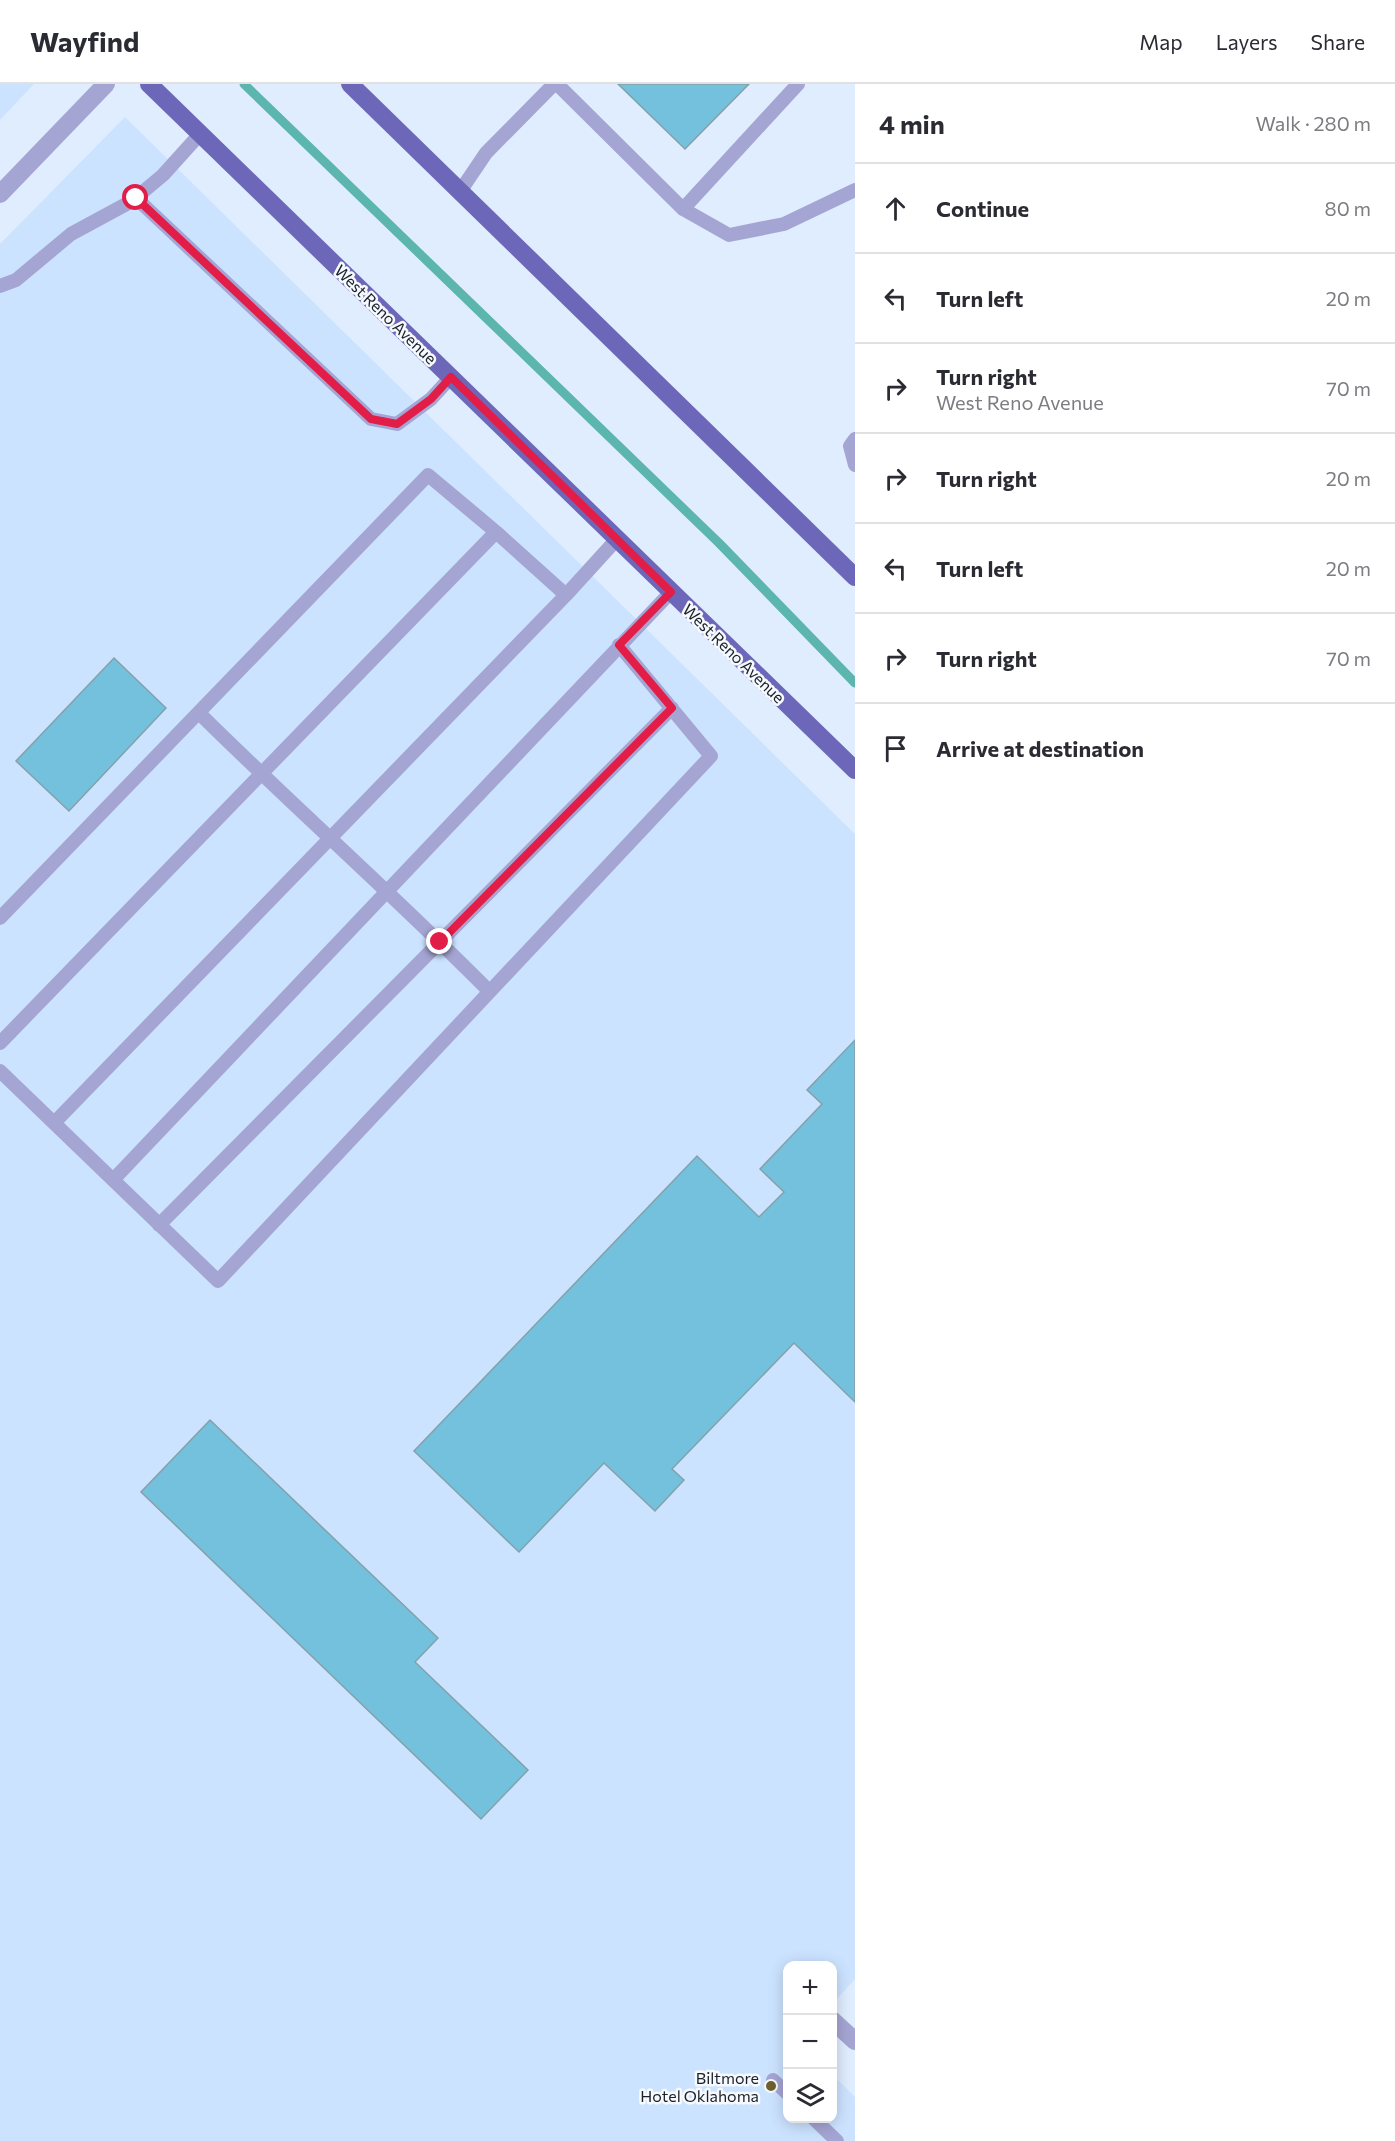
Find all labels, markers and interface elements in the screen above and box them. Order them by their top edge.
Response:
text: Wayfind [30,24,139,58]
text: Map [1139,29,1183,54]
text: Layers [1216,29,1278,54]
text: Share [1311,29,1365,54]
text: 4 min [879,108,945,139]
text: Walk · 280 m [1255,111,1371,135]
route start [122,184,148,210]
icon: ahead [879,192,912,225]
text: Continue [936,195,1029,222]
text: 80 m [1325,196,1371,220]
street label: West Reno Avenue [331,261,441,367]
icon: left [879,282,912,315]
text: Turn left [936,285,1023,312]
text: 20 m [1326,286,1371,310]
text: Turn right [936,363,1037,390]
icon: right [879,372,912,405]
text: 70 m [1326,376,1371,400]
text: West Reno Avenue [936,390,1104,414]
icon: right [879,462,912,495]
text: Turn right [936,465,1037,492]
text: 20 m [1326,466,1371,490]
icon: left [879,552,912,585]
text: Turn left [936,555,1023,582]
text: 20 m [1326,556,1371,580]
street label: West Reno Avenue [679,600,789,706]
icon: right [879,642,912,675]
text: Turn right [936,645,1037,672]
text: 70 m [1326,646,1371,670]
icon: arrive [879,732,912,765]
text: Arrive at destination [936,735,1144,762]
route end [426,928,452,954]
map controls [783,1961,837,2123]
button: + [783,1961,837,2015]
button: − [783,2015,837,2069]
place label: Biltmore Hotel Oklahoma [640,2068,759,2105]
button: layers [783,2069,837,2123]
marker: Biltmore Hotel Oklahoma [764,2079,778,2093]

